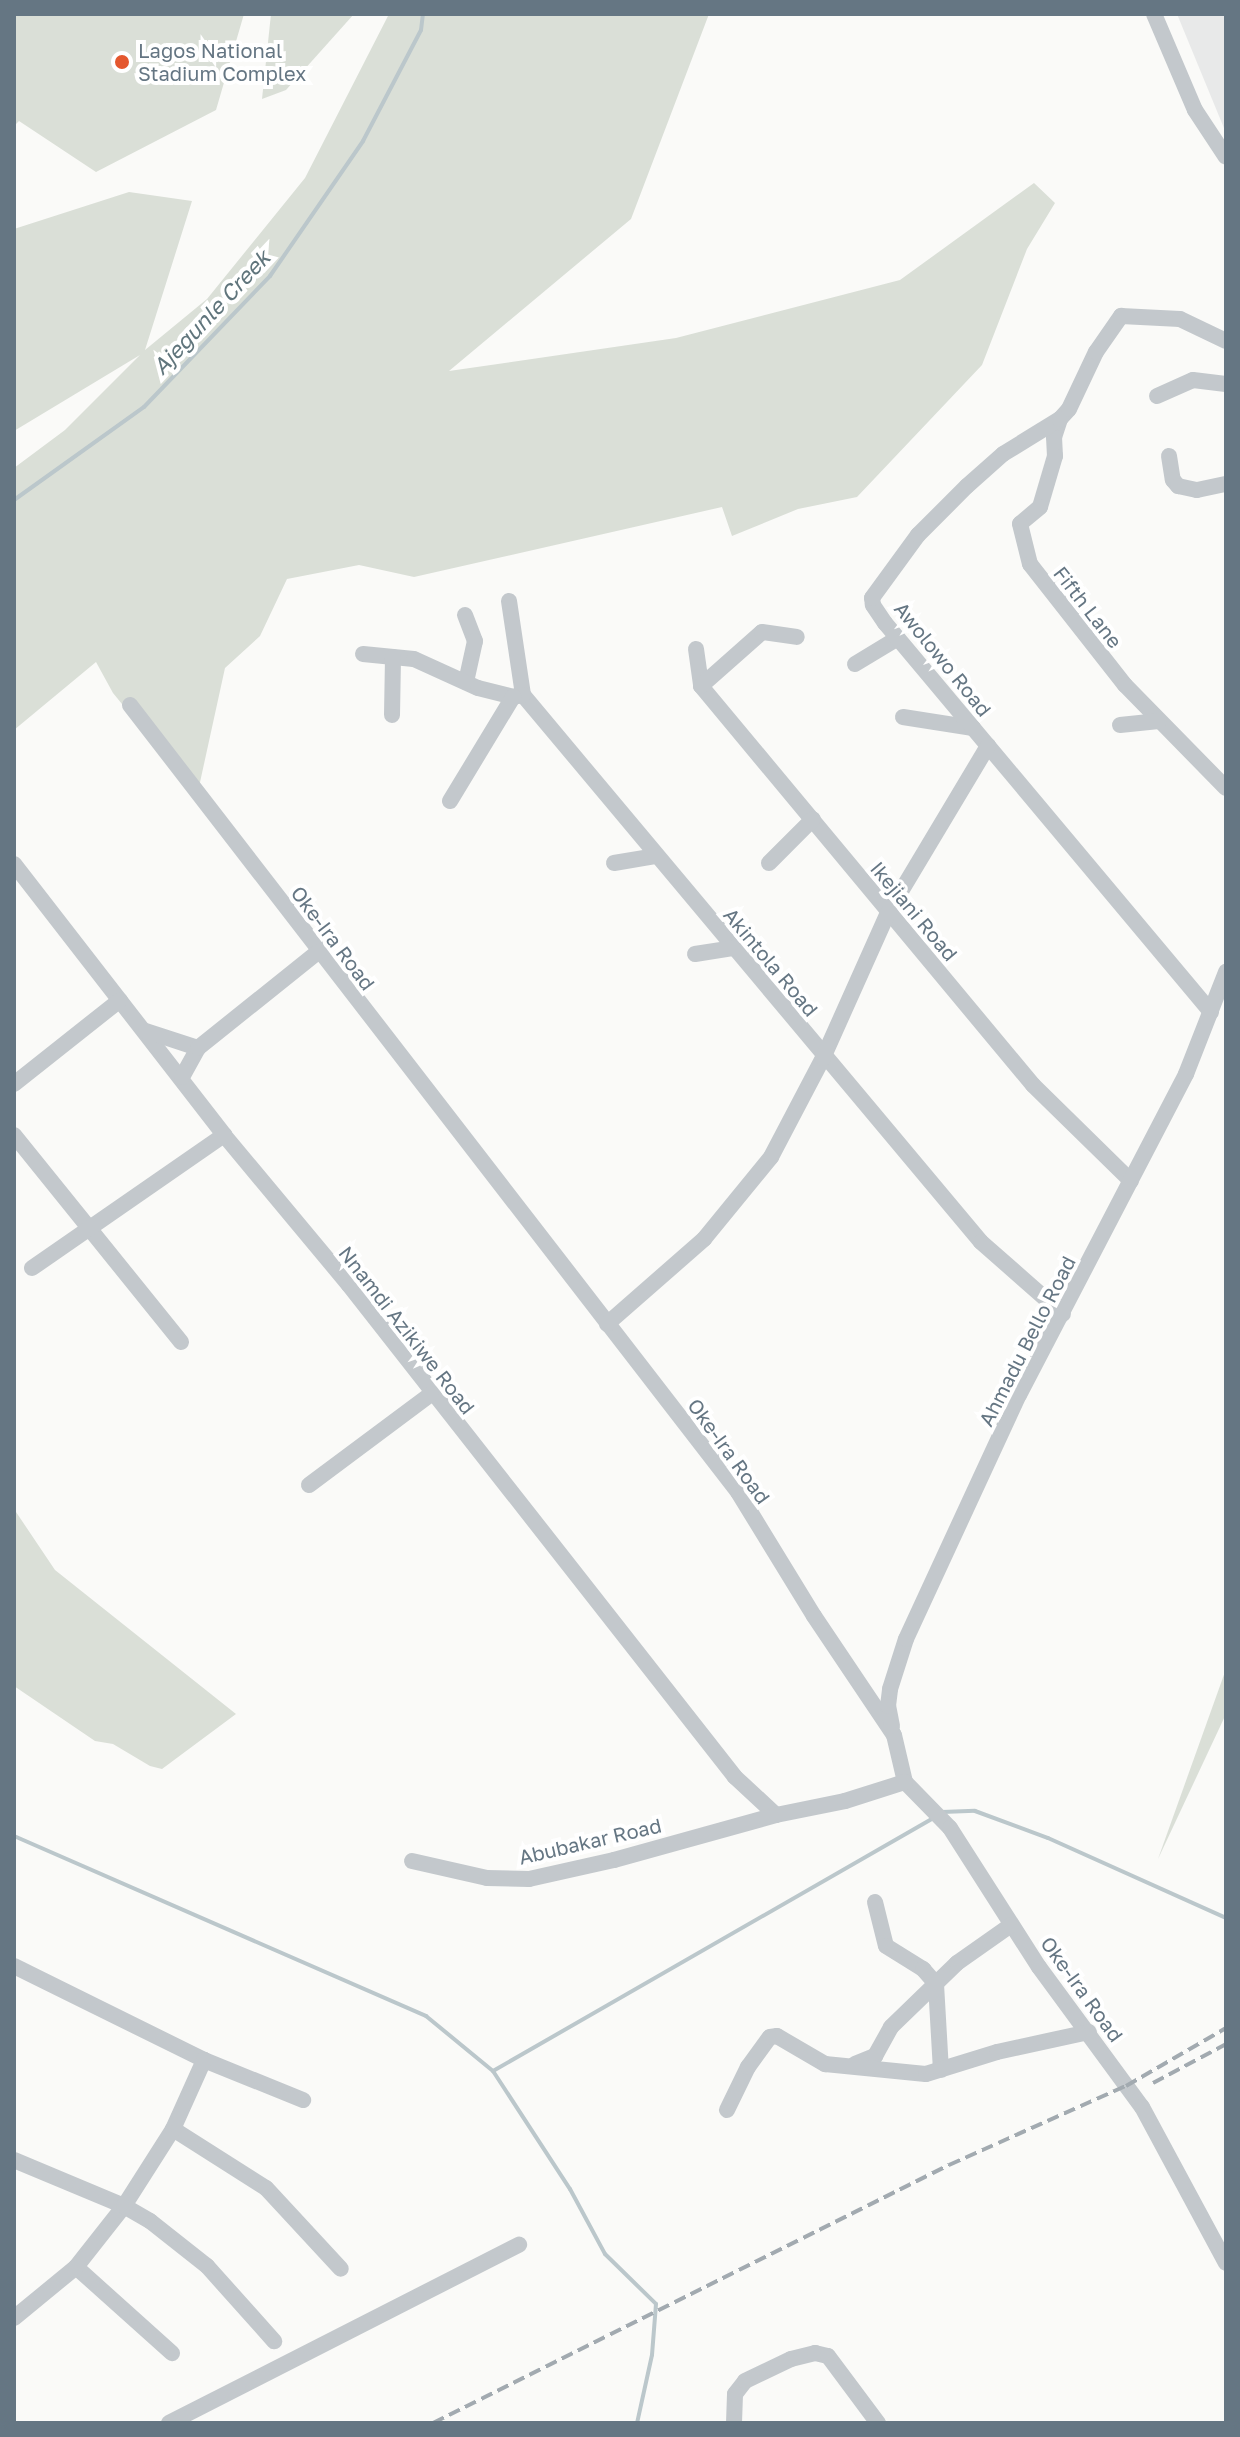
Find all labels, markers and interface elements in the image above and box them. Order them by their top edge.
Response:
place label: Lagos National Stadium Complex [138,38,306,85]
marker: Lagos National Stadium Complex [113,53,131,71]
water label: Ajegunle Creek [147,244,275,380]
street label: Fifth Lane [1049,561,1127,653]
street label: Awolowo Road [889,597,997,721]
street label: Ikejiani Road [865,856,963,966]
street label: Oke-Ira Road [286,881,380,995]
street label: Akintola Road [719,903,823,1021]
street label: Nnamdi Azikiwe Road [334,1241,480,1419]
street label: Ahmadu Bello Road [974,1252,1080,1430]
street label: Oke-Ira Road [683,1394,775,1508]
street label: Abubakar Road [516,1813,664,1869]
street label: Oke-Ira Road [1036,1932,1128,2046]

